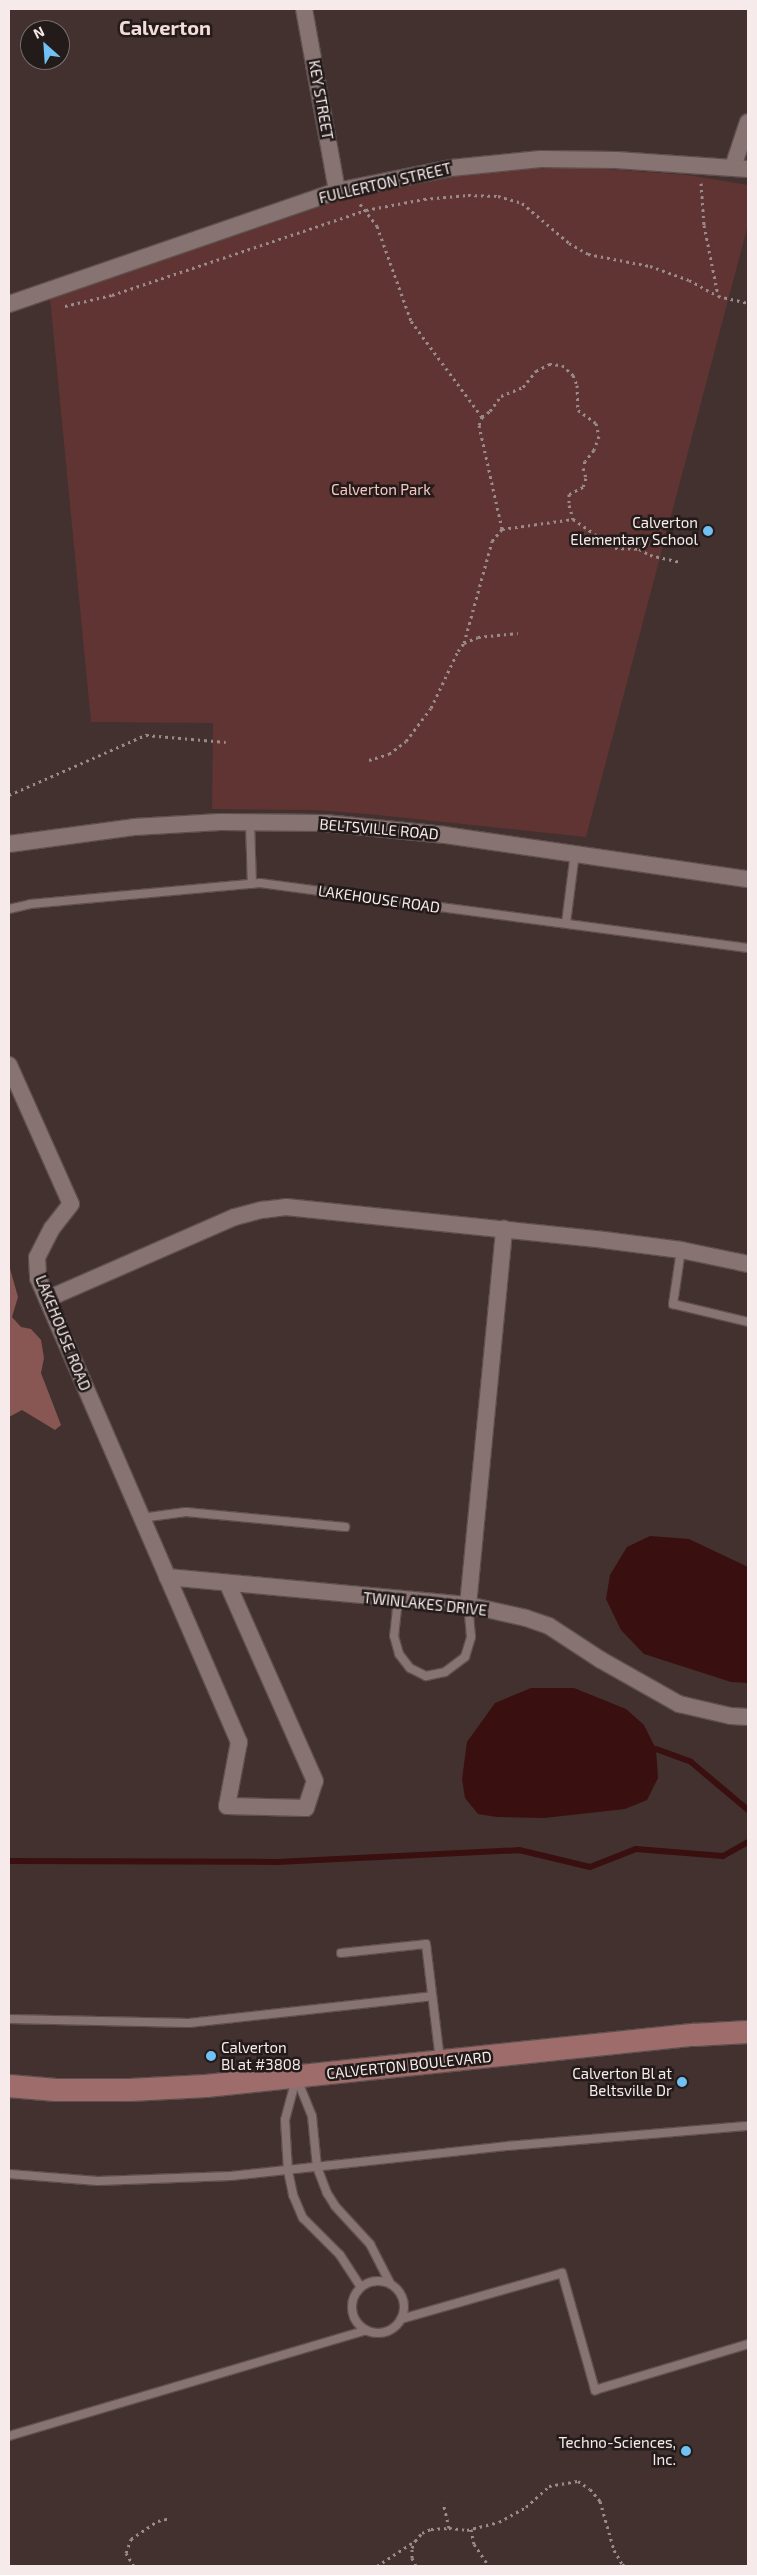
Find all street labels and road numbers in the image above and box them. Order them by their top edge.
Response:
street label: KEY STREET [305,59,337,141]
street label: FULLERTON STREET [317,159,453,207]
street label: BELTSVILLE ROAD [319,815,439,843]
street label: LAKEHOUSE ROAD [317,882,441,916]
street label: LAKEHOUSE ROAD [32,1273,94,1393]
street label: TWINLAKES DRIVE [362,1589,488,1619]
street label: CALVERTON BOULEVARD [325,2047,493,2083]

